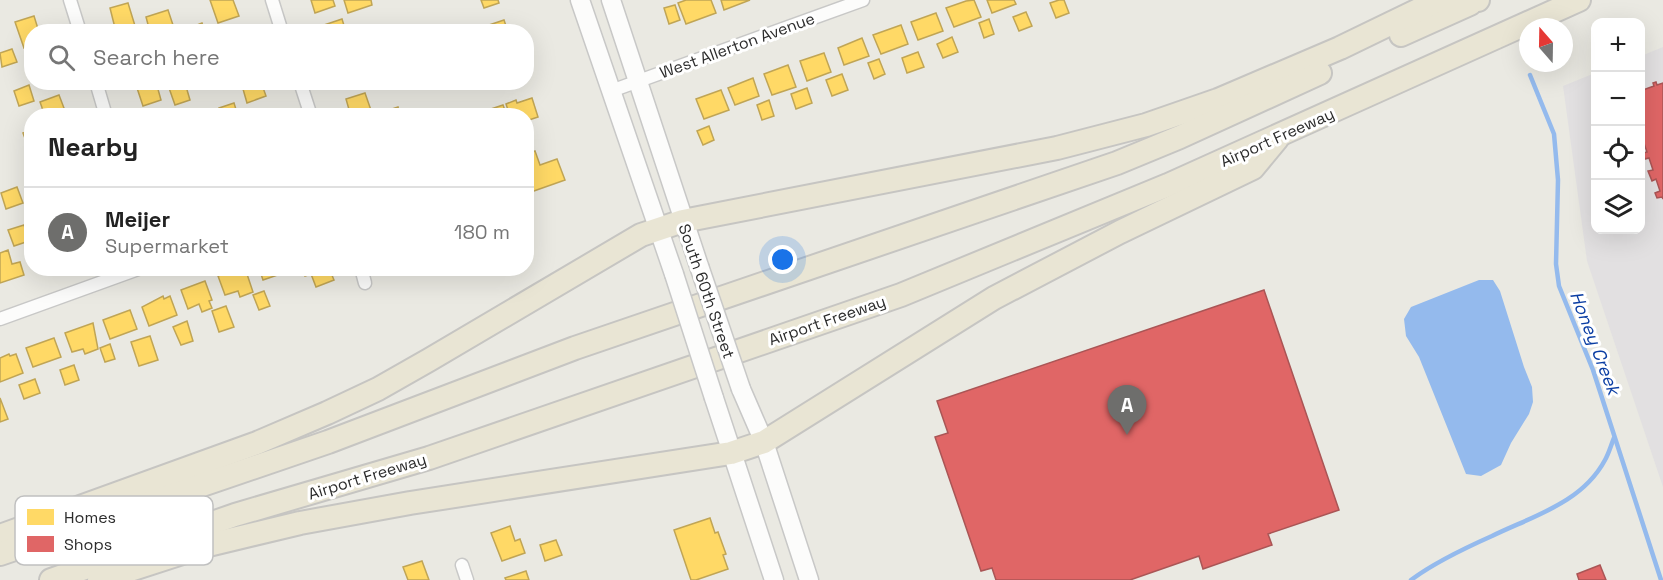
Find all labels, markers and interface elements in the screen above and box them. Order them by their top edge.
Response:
street label: West Allerton Avenue [657,8,818,83]
north arrow [1519,18,1573,72]
map controls [1591,18,1645,234]
button: + [1591,18,1645,72]
search box [24,24,534,90]
icon: search [45,41,78,74]
text: Search here [93,43,220,71]
button: − [1591,72,1645,126]
street label: Airport Freeway [1217,103,1337,172]
button: locate [1591,126,1645,180]
text: Nearby [48,130,138,164]
button: layers [1591,180,1645,234]
text: Meijer [105,205,170,233]
text: A [61,219,74,245]
text: 180 m [454,219,510,245]
street label: South 60th Street [674,221,739,361]
text: Supermarket [105,233,229,259]
your location [768,245,797,274]
water label: Honey Creek [1565,288,1627,400]
street label: Airport Freeway [766,291,888,350]
pin: A [1108,386,1146,435]
street label: Airport Freeway [306,449,429,504]
legend [15,496,213,565]
text: Homes [64,507,116,528]
text: Shops [64,534,112,555]

